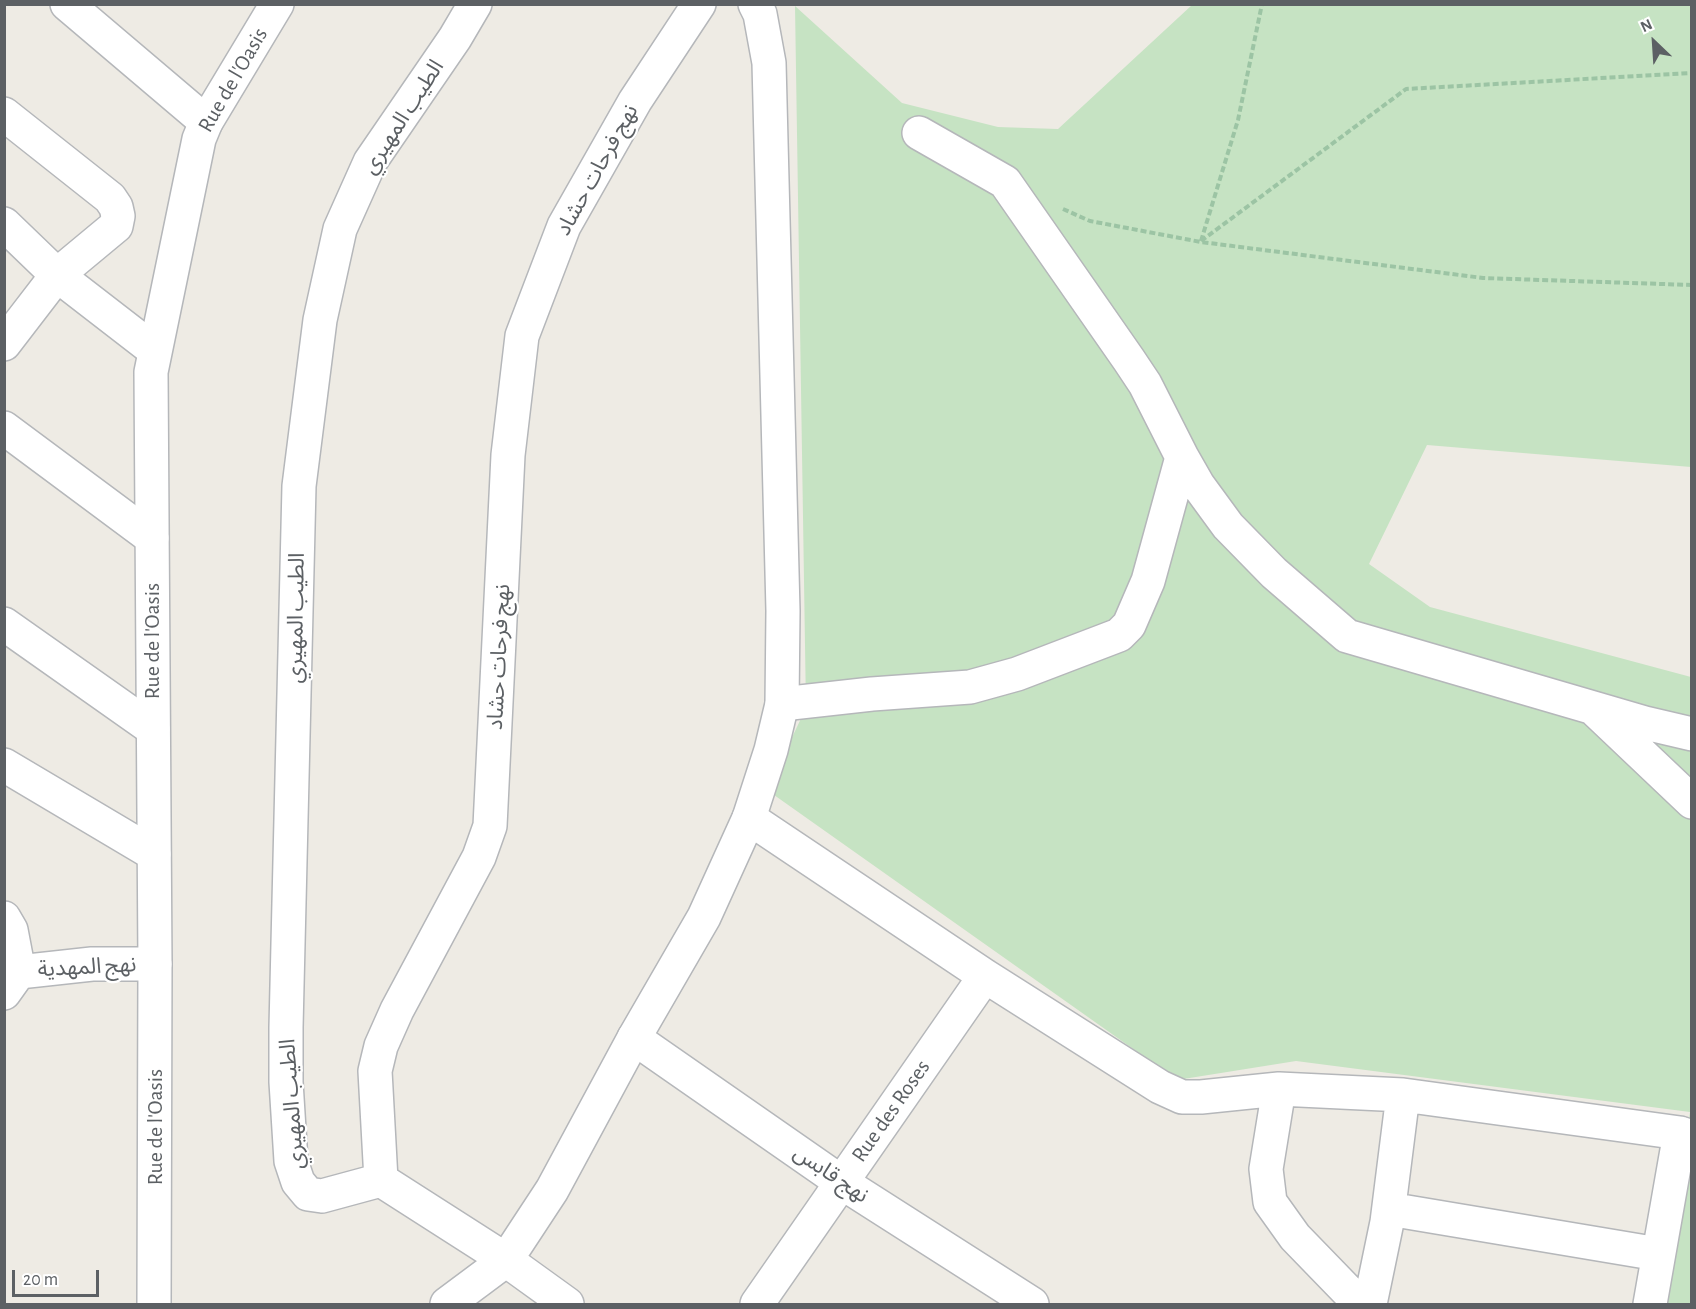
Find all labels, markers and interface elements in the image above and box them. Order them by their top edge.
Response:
north arrow [1624,12,1684,72]
text: N [1638,16,1655,35]
street label: Rue de l'Oasis [192,23,274,137]
street label: الطيب المهيري [356,55,450,179]
street label: نهج فرحات حشاد [550,100,644,240]
street label: الطيب المهيري [282,552,310,684]
street label: Rue de l'Oasis [139,583,165,699]
street label: نهج فرحات حشاد [482,583,516,731]
street label: نهج المهدية [37,951,137,983]
street label: الطيب المهيري [274,1038,310,1170]
street label: Rue des Roses [846,1055,936,1167]
street label: Rue de l'Oasis [142,1069,168,1185]
street label: نهج قابس [788,1139,874,1209]
scale bar [15,1258,102,1296]
text: 20 m [23,1271,58,1289]

